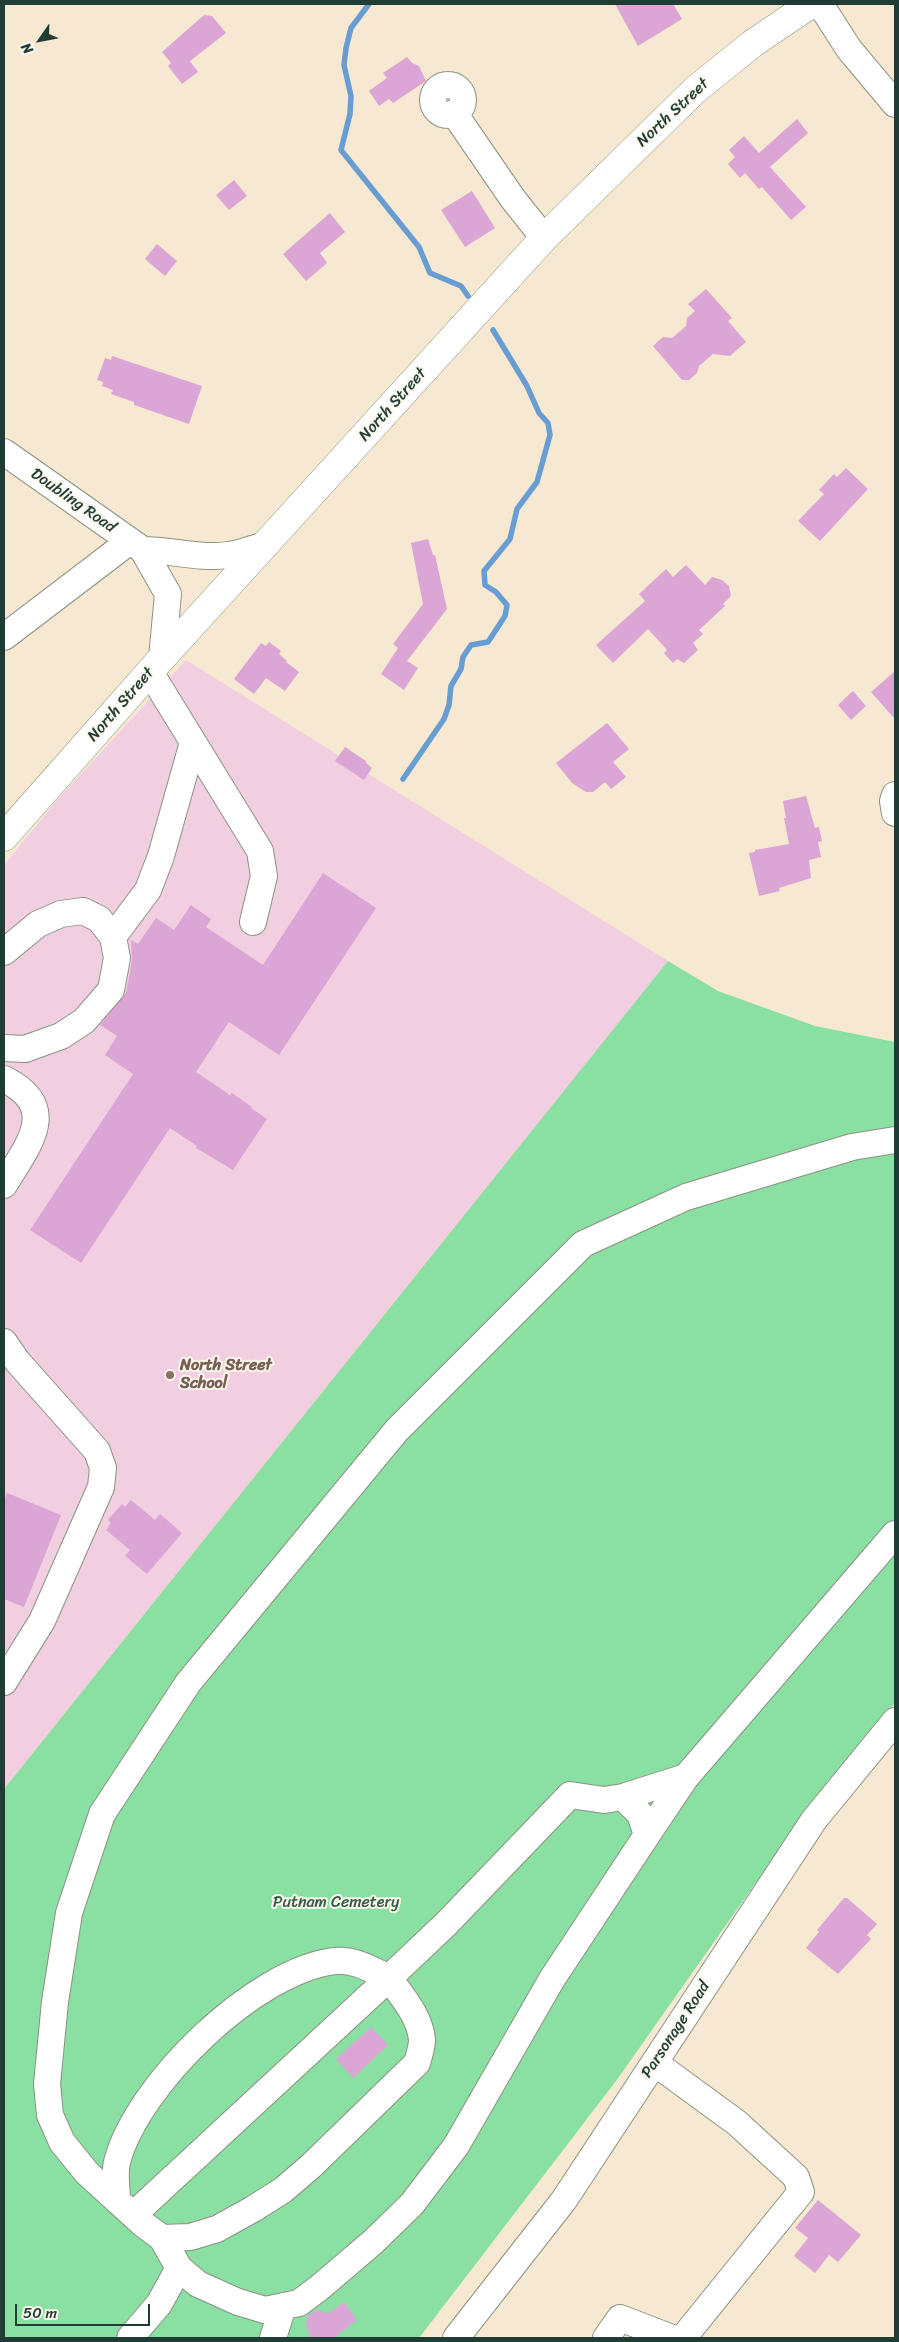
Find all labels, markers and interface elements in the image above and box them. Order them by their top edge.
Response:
north arrow [15,15,65,65]
text: N [14,38,40,59]
street label: North Street [633,75,713,151]
street label: North Street [355,364,431,446]
street label: Doubling Road [27,465,119,537]
street label: North Street [84,664,158,746]
place label: North Street School [180,1356,272,1394]
marker: North Street School [164,1369,176,1381]
park label: Putnam Cemetery [273,1893,399,1913]
street label: Parsonage Road [638,1978,714,2082]
scale bar [18,2294,152,2326]
text: 50 m [23,2300,57,2326]

